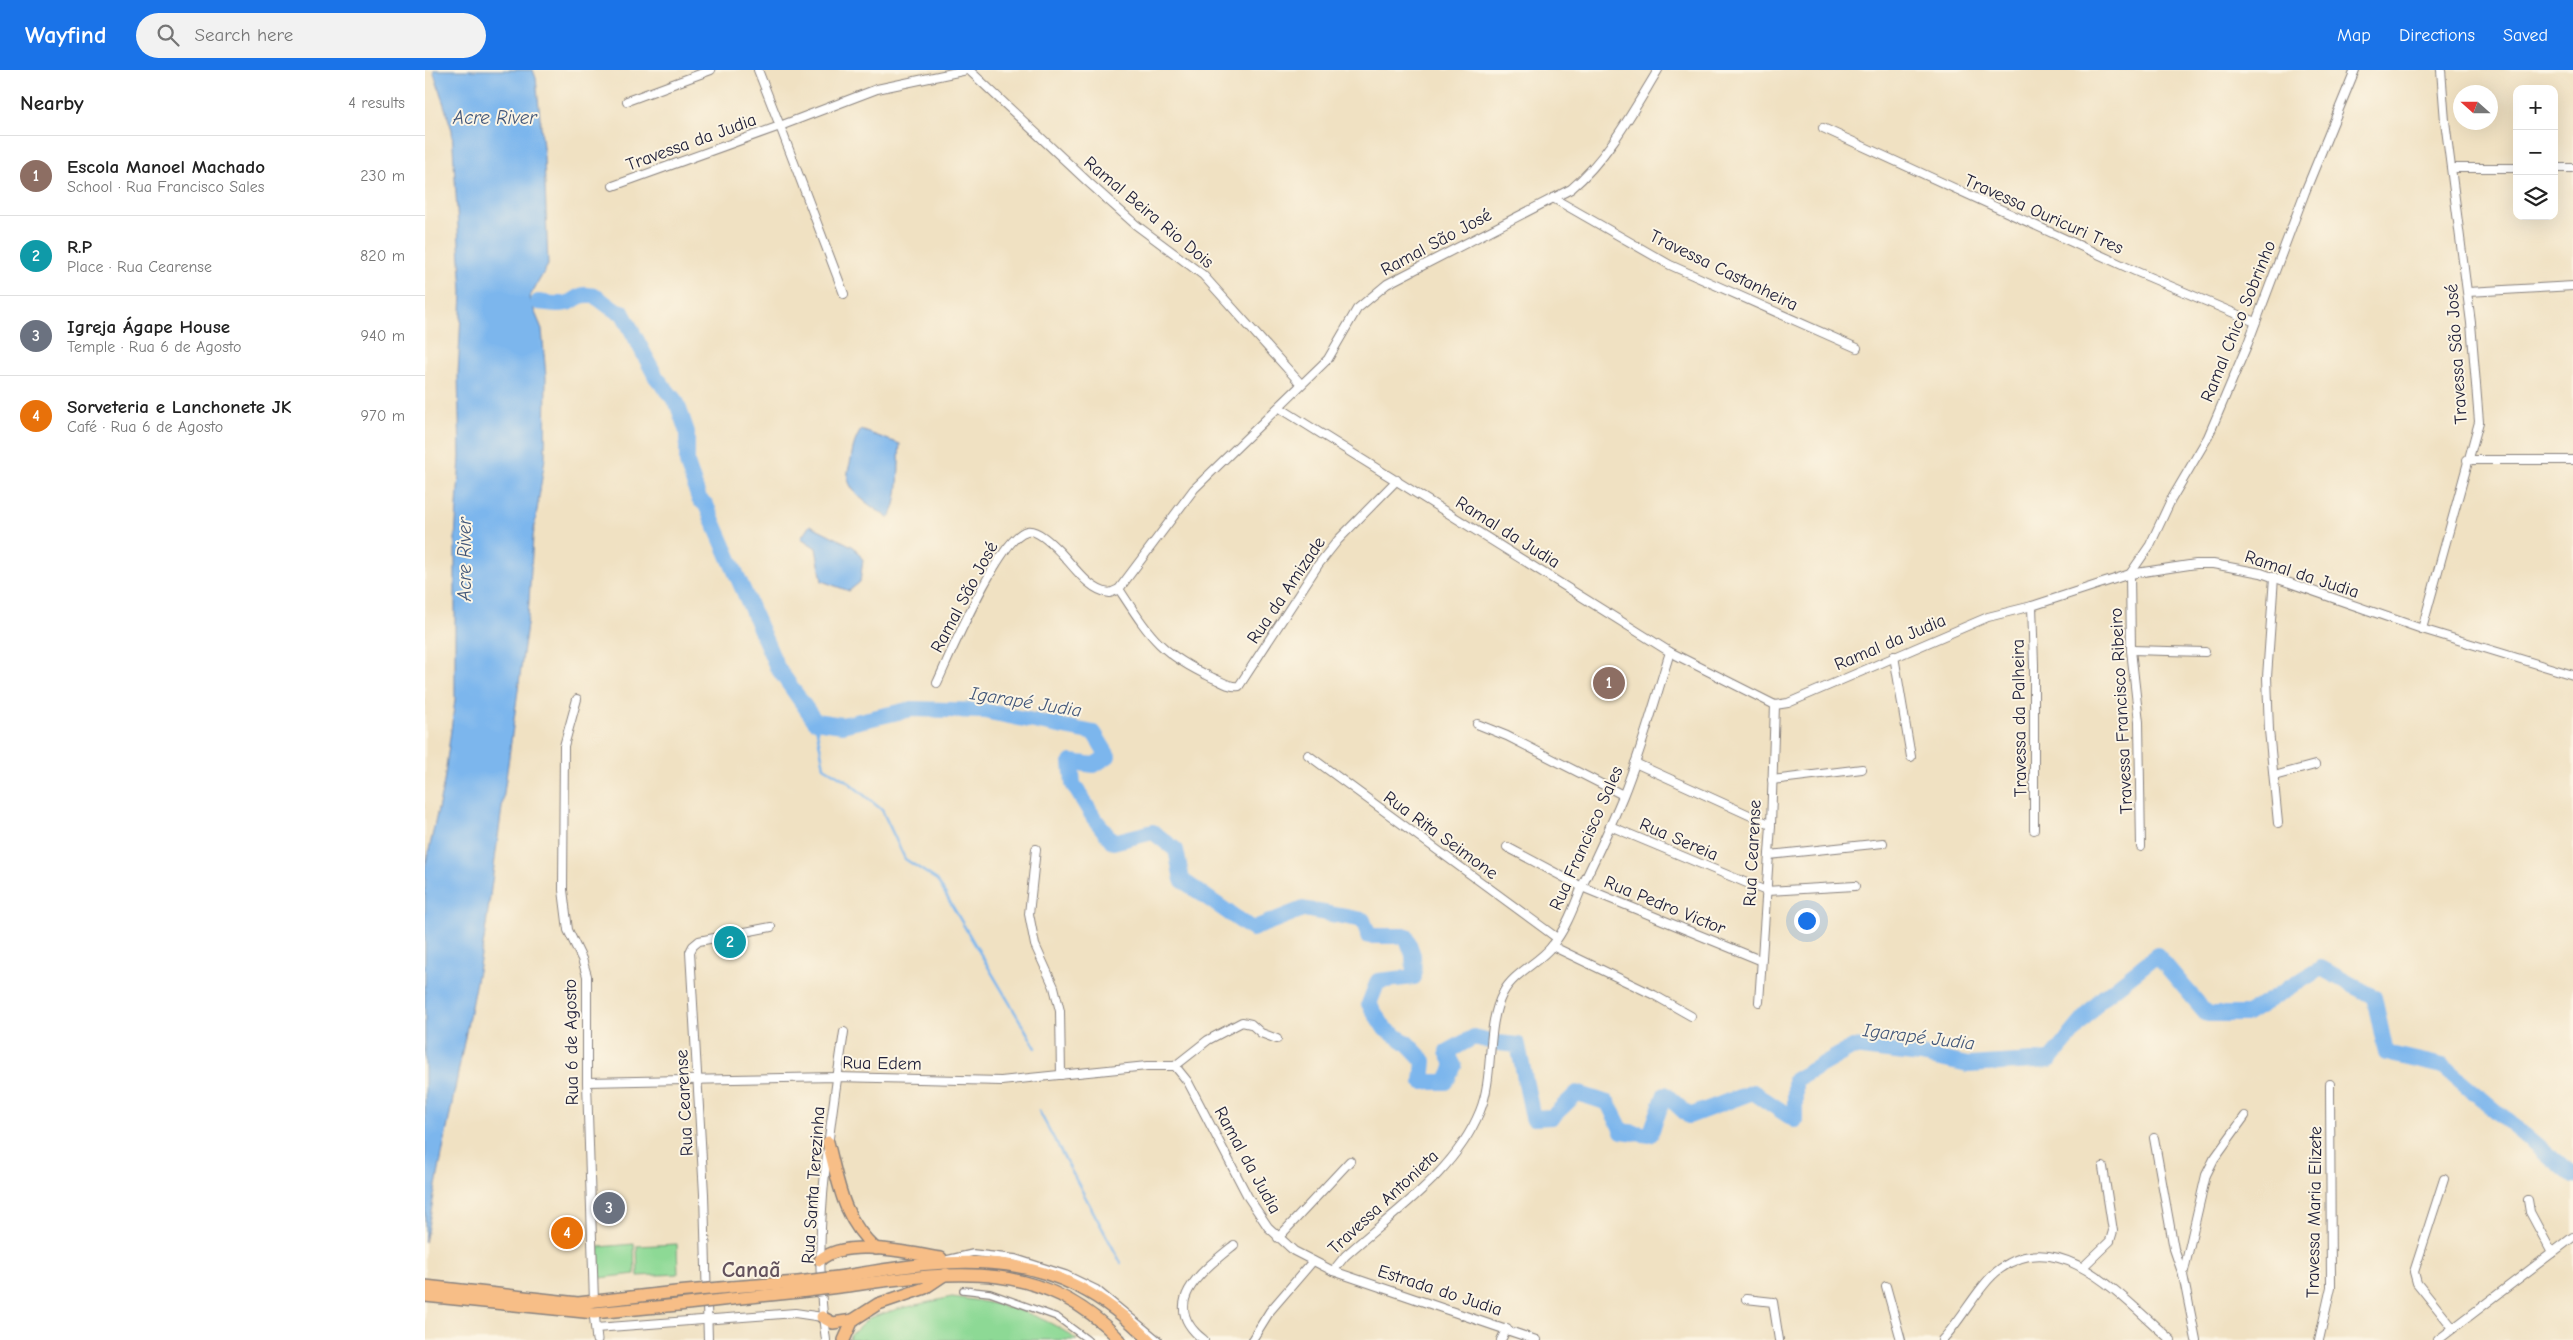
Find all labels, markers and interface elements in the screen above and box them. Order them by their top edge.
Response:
search box [136,13,486,58]
text: Wayfind [25,21,106,49]
icon: search [154,21,182,49]
text: Search here [194,24,293,46]
text: Map [2337,25,2371,46]
text: Directions [2399,25,2475,46]
text: Saved [2503,25,2548,46]
north arrow [2453,85,2498,130]
map controls [2513,85,2558,220]
button: + [2513,85,2558,130]
text: Nearby [20,91,84,115]
text: 4 results [348,94,405,112]
water label: Acre River [452,107,538,129]
street label: Travessa da Judia [623,109,759,176]
button: − [2513,130,2558,175]
street label: Ramal Beira Rio Dois [1079,152,1218,273]
text: Escola Manoel Machado [67,156,265,178]
text: 1 [33,167,39,185]
text: 230 m [360,167,405,185]
street label: Travessa Ouricuri Tres [1961,170,2127,259]
button: layers [2513,175,2558,220]
text: School · Rua Francisco Sales [67,178,265,196]
street label: Ramal São José [1377,204,1495,281]
street label: Travessa Castanheira [1646,225,1801,315]
text: R.P [67,236,92,258]
street label: Ramal Chico Sobrinho [2196,237,2280,405]
text: 2 [32,247,40,265]
text: 820 m [360,247,405,265]
text: Place · Rua Cearense [67,258,212,276]
street label: Travessa São José [2441,283,2472,425]
text: Igreja Ágape House [67,316,230,338]
text: 3 [32,327,40,345]
text: 940 m [360,327,405,345]
text: Temple · Rua 6 de Agosto [67,338,241,356]
text: Sorveteria e Lanchonete JK [67,396,292,418]
text: 4 [32,407,40,425]
text: 970 m [361,407,405,425]
text: Café · Rua 6 de Agosto [67,418,223,436]
street label: Ramal da Judia [1452,492,1564,573]
water label: Acre River [454,516,476,602]
street label: Rua da Amizade [1243,533,1330,648]
street label: Ramal São José [926,538,1003,656]
street label: Ramal da Judia [2242,546,2362,603]
street label: Travessa Francisco Ribeiro [2106,607,2137,815]
street label: Ramal da Judia [1831,610,1949,675]
street label: Travessa da Palheira [2008,639,2031,797]
pin: 1 [1593,664,1625,702]
water label: Igarapé Judia [968,682,1083,722]
street label: Rua Francisco Sales [1545,763,1628,914]
street label: Rua Rita Seimone [1379,787,1502,884]
street label: Rua Cearense [1739,799,1766,907]
street label: Rua Sereia [1636,814,1721,865]
street label: Rua Pedro Victor [1601,872,1729,940]
your location [1794,908,1820,934]
pin: 2 [714,923,746,961]
street label: Rua 6 de Agosto [560,979,583,1105]
water label: Igarapé Judia [1861,1019,1976,1055]
street label: Rua Cearense [671,1049,698,1157]
street label: Rua Edem [842,1052,922,1075]
street label: Ramal da Judia [1210,1103,1286,1217]
street label: Rua Santa Terezinha [798,1106,829,1265]
street label: Travessa Maria Elizete [2303,1126,2326,1298]
street label: Travessa Antonieta [1324,1146,1443,1259]
pin: 3 [593,1189,625,1227]
pin: 4 [551,1214,583,1252]
district label: Canaã [722,1257,780,1283]
street label: Estrada do Judia [1375,1260,1505,1321]

